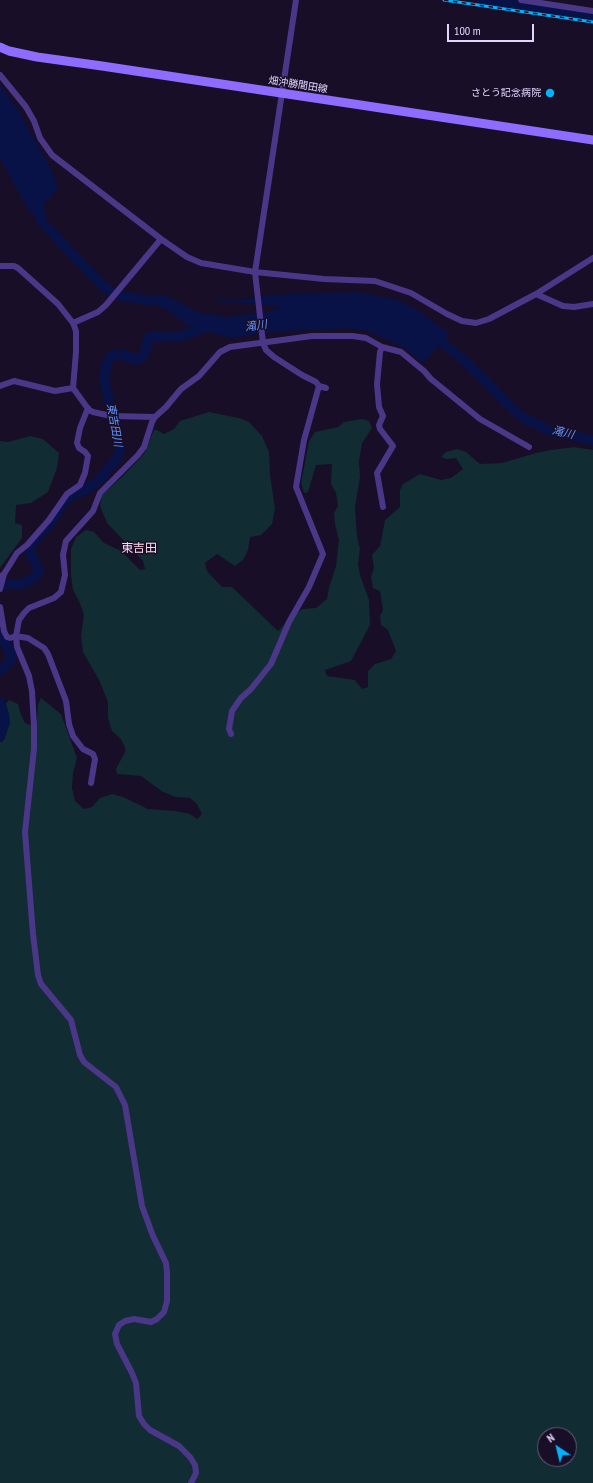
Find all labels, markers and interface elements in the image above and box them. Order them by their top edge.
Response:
scale bar [449,16,536,42]
text: 100 m [454,23,481,38]
street label: 畑沖勝間田線 [267,74,329,96]
place label: さとう記念病院 [471,87,541,99]
marker: さとう記念病院 [544,87,556,99]
water label: 滝川 [244,318,268,334]
water label: 東吉田川 [104,402,124,448]
water label: 滝川 [551,424,575,442]
district label: 東吉田 [121,542,157,556]
north arrow [537,1427,577,1467]
text: N [544,1431,557,1445]

